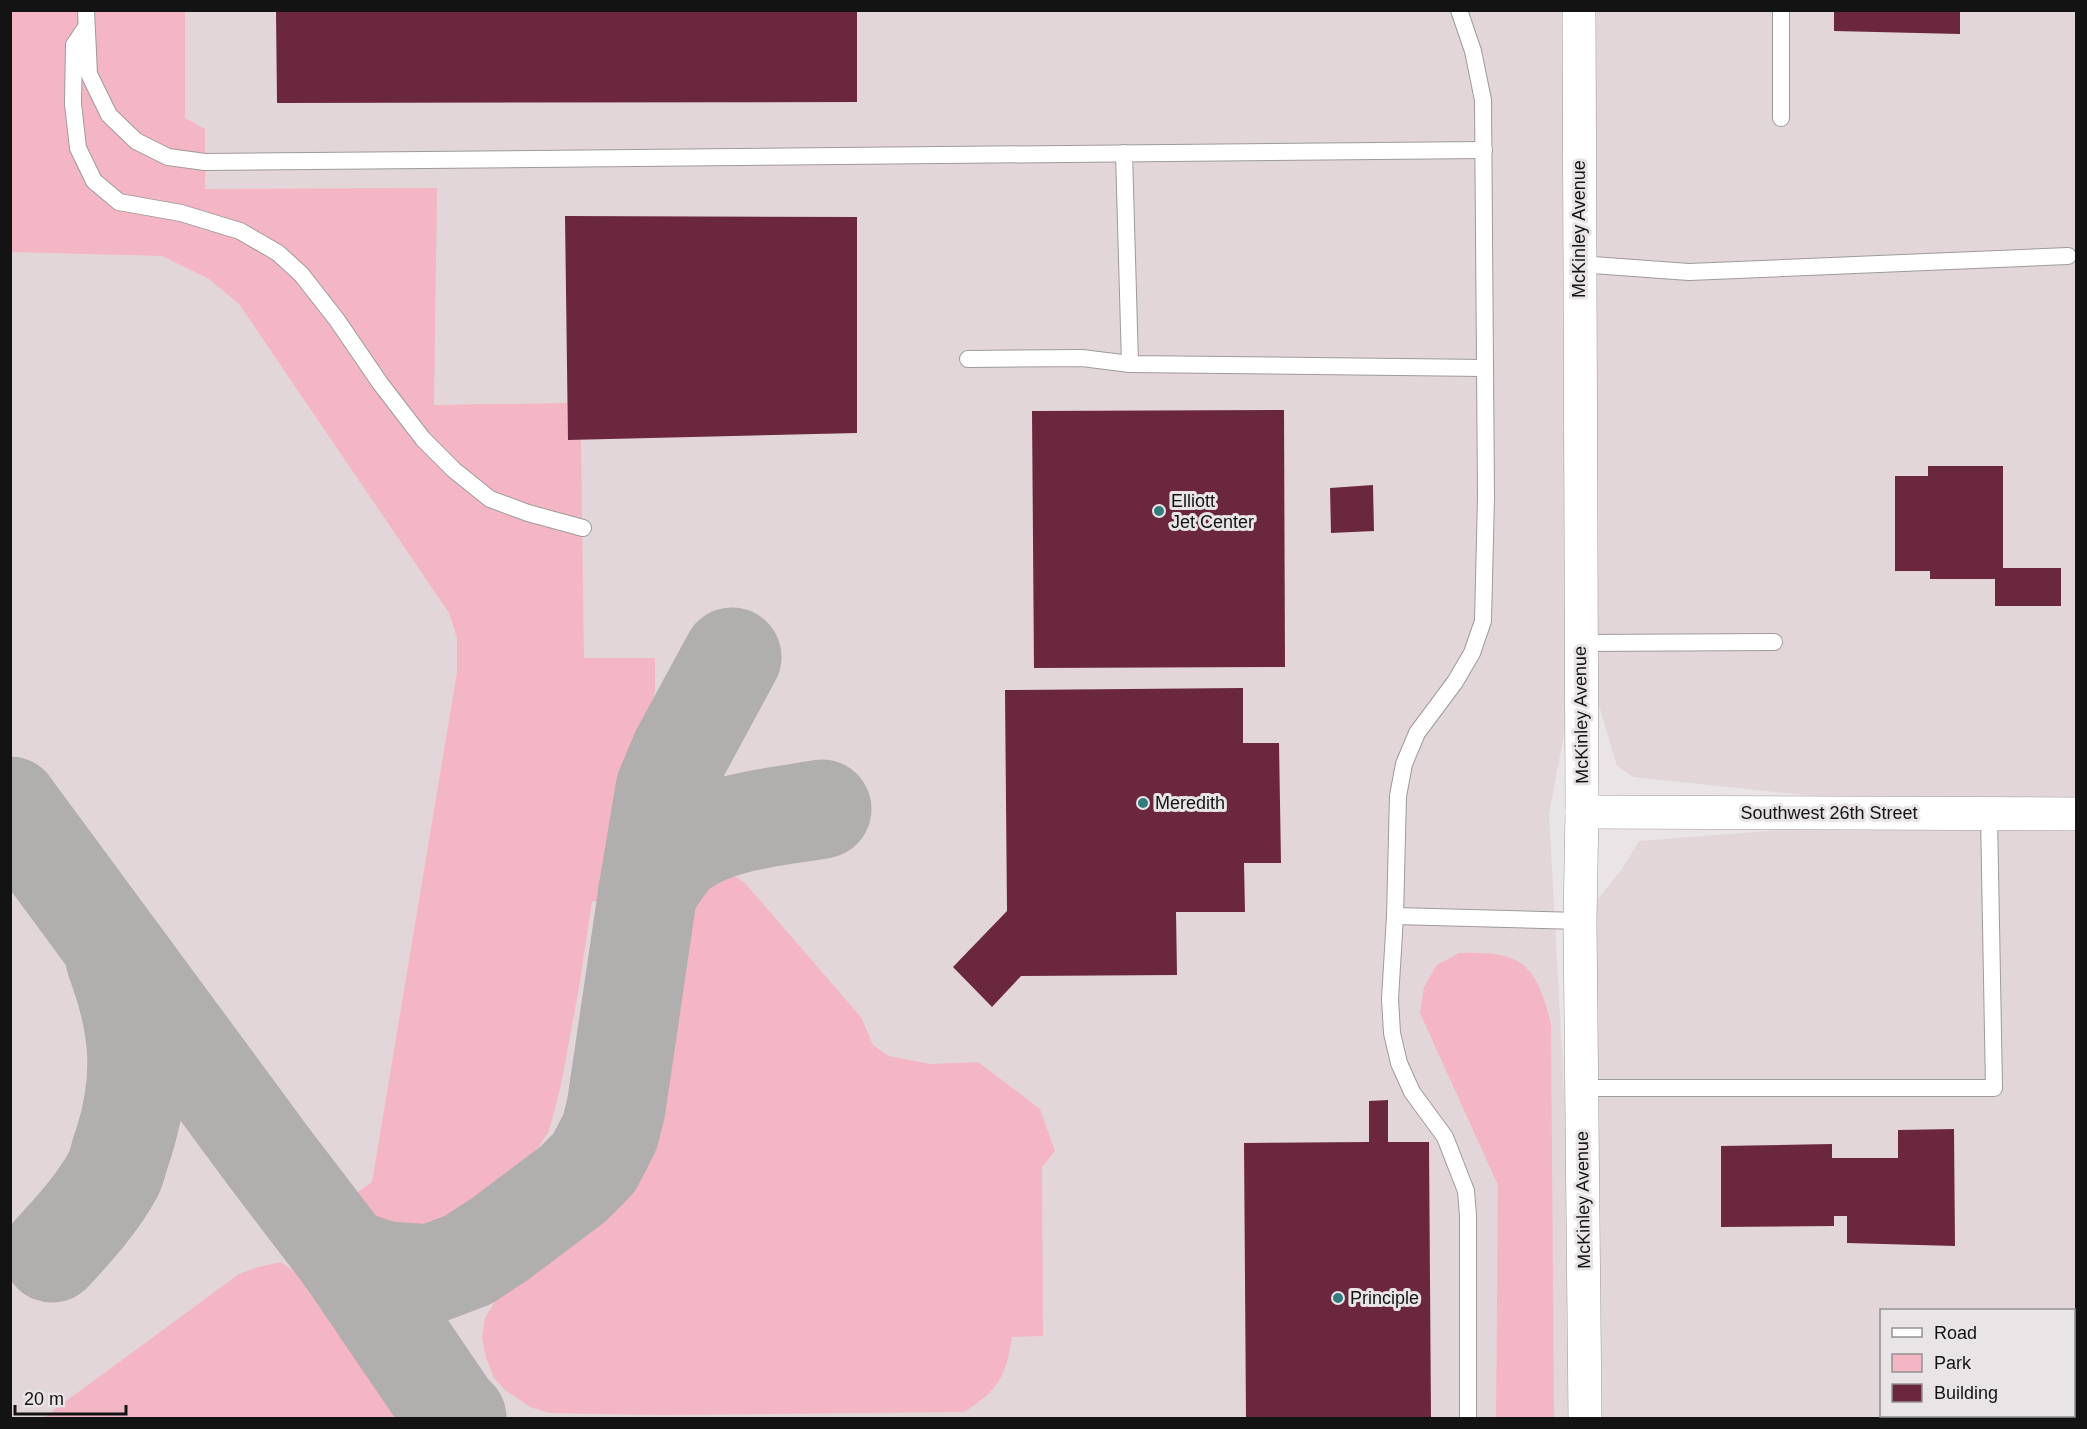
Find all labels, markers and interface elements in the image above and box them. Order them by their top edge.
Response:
street label: McKinley Avenue [1569,160,1589,298]
place label: Elliott Jet Center [1171,491,1254,532]
marker: Elliott Jet Center [1152,504,1166,518]
street label: McKinley Avenue [1570,646,1592,784]
place label: Meredith [1155,793,1225,813]
marker: Meredith [1136,796,1150,810]
street label: Southwest 26th Street [1740,803,1918,823]
street label: McKinley Avenue [1572,1131,1594,1269]
place label: Principle [1350,1288,1419,1308]
marker: Principle [1331,1291,1345,1305]
legend [1880,1309,2075,1417]
text: Road [1934,1323,1977,1343]
text: Park [1934,1353,1972,1373]
scale bar [15,1378,126,1416]
text: Building [1934,1383,1998,1403]
text: 20 m [24,1389,64,1409]

